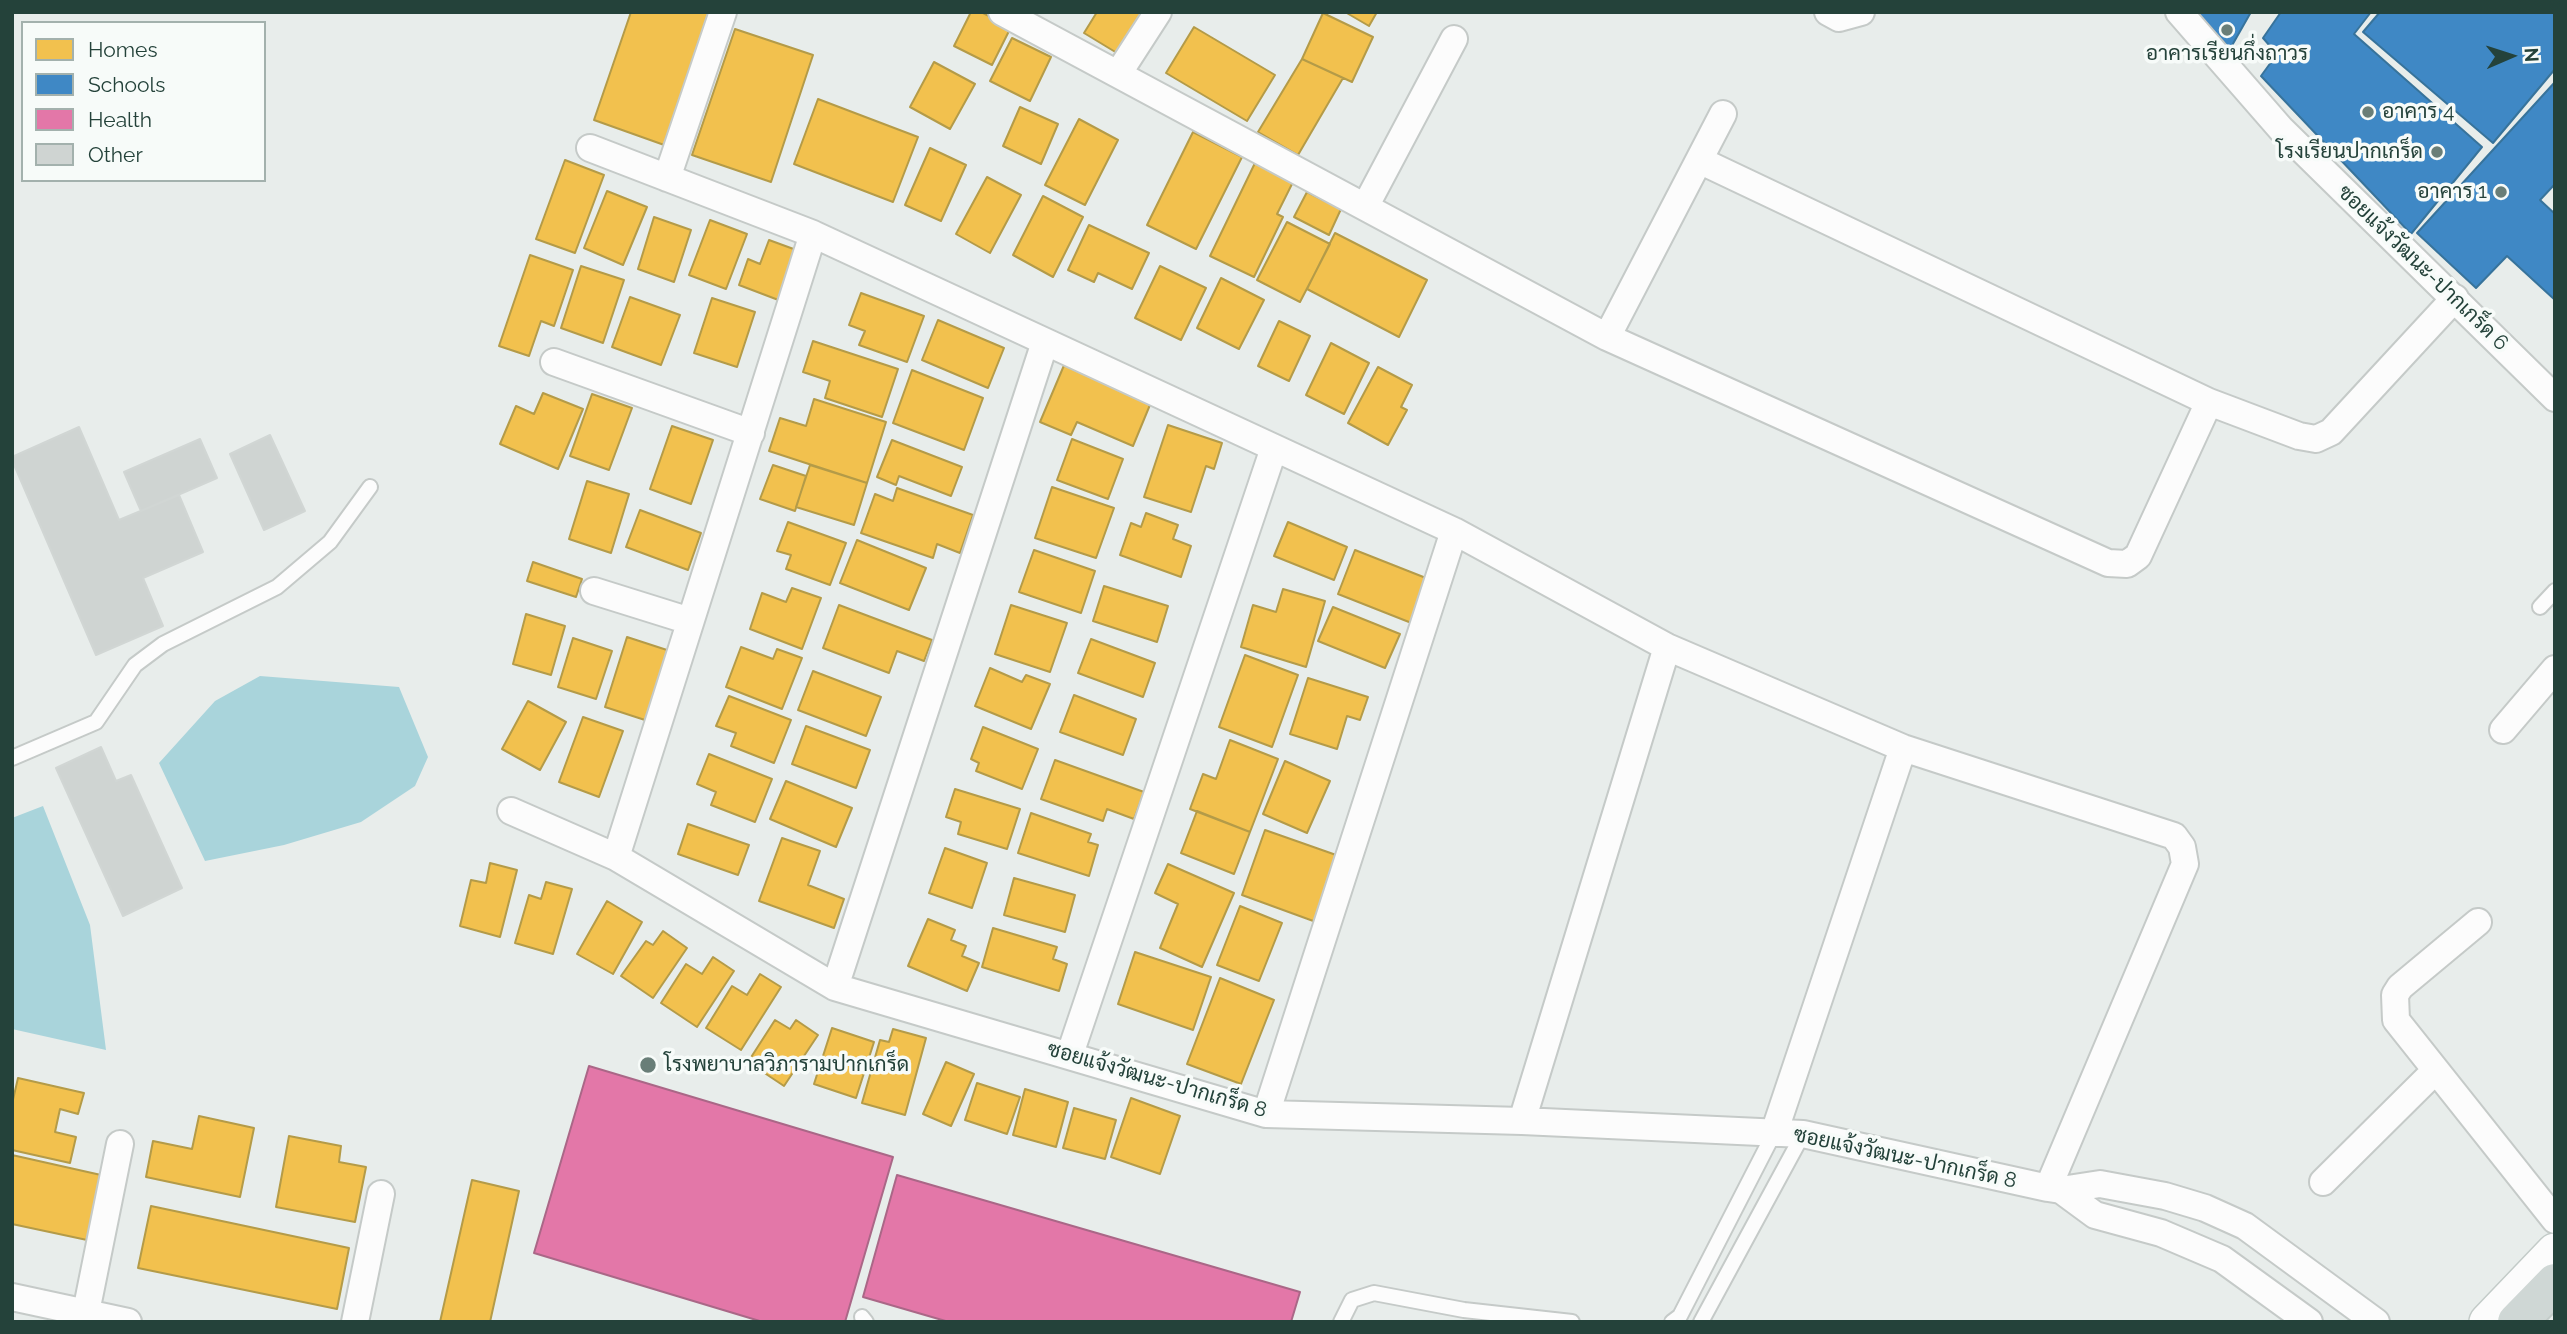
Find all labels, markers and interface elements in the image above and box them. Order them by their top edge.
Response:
legend [21,21,266,182]
north arrow [2476,21,2546,91]
marker: อาคารเรียนกึ่งถาวร [2219,22,2235,38]
text: Homes [88,37,158,62]
place label: อาคารเรียนกึ่งถาวร [2146,41,2308,67]
text: N [2521,47,2543,63]
text: Schools [88,72,165,97]
place label: อาคาร 4 [2382,99,2454,125]
marker: อาคาร 4 [2360,104,2376,120]
text: Health [88,107,152,132]
place label: โรงเรียนปากเกร็ด [2276,139,2423,165]
text: Other [88,142,143,167]
marker: โรงเรียนปากเกร็ด [2429,144,2445,160]
place label: อาคาร 1 [2417,179,2487,205]
street label: ซอยแจ้งวัฒนะ-ปากเกร็ด 6 [2332,180,2514,356]
marker: อาคาร 1 [2493,184,2509,200]
street label: ซอยแจ้งวัฒนะ-ปากเกร็ด 8 [1044,1037,1270,1123]
place label: โรงพยาบาลวิภารามปากเกร็ด [664,1052,909,1078]
marker: โรงพยาบาลวิภารามปากเกร็ด [638,1055,658,1075]
street label: ซอยแจ้งวัฒนะ-ปากเกร็ด 8 [1791,1122,2019,1194]

